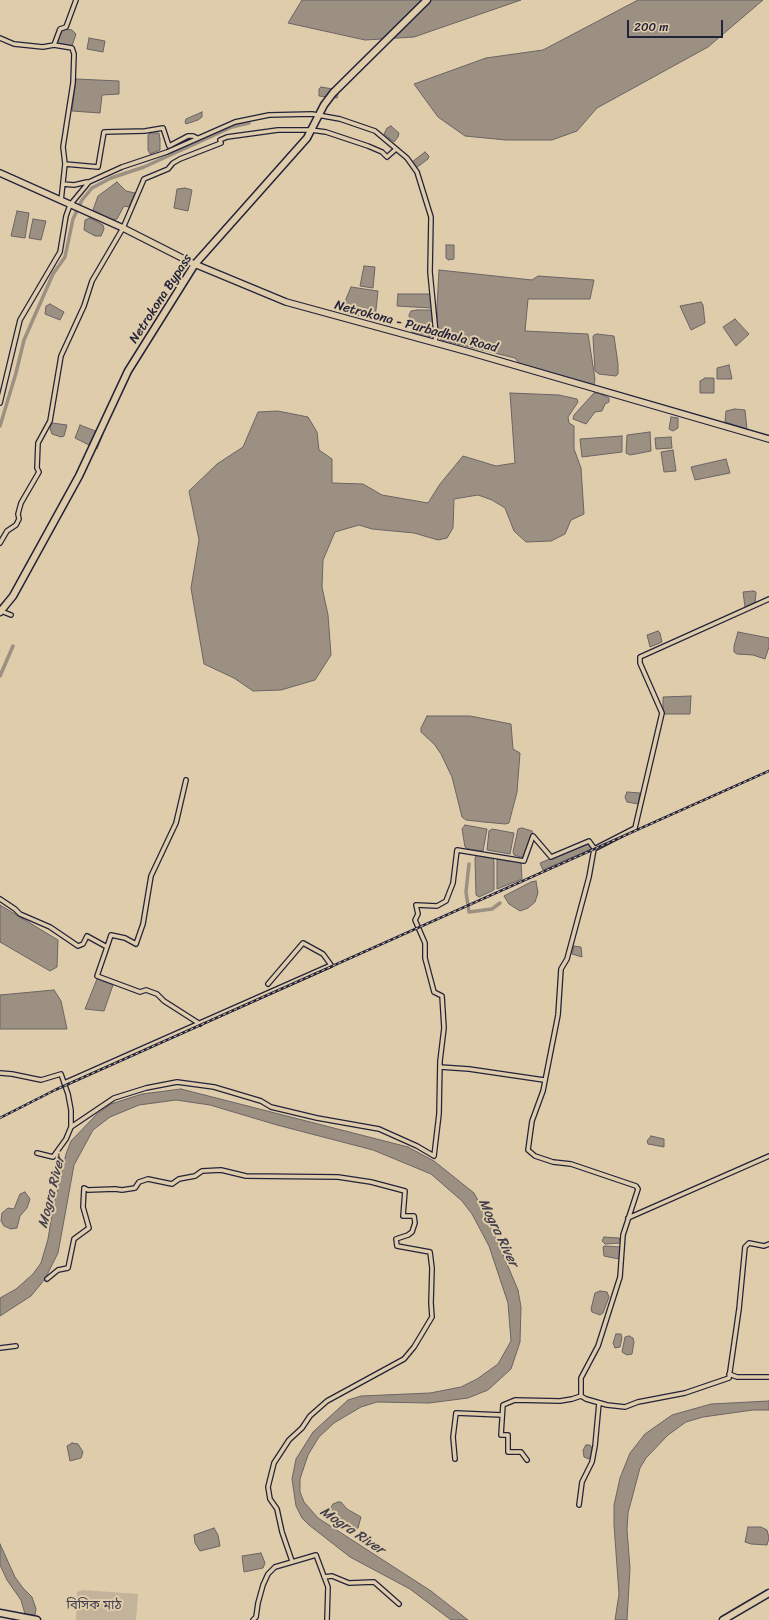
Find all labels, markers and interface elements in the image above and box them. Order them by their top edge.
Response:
scale bar [629,12,725,38]
text: 200 m [634,16,668,38]
street label: Netrokona Bypass [126,251,196,347]
street label: Netrokona - Purbadhola Road [333,298,499,356]
water label: Mogra River [35,1154,69,1230]
water label: Mogra River [474,1196,522,1270]
water label: Mogra River [317,1503,387,1559]
park label: বিসিক মাঠ [66,1598,122,1614]

